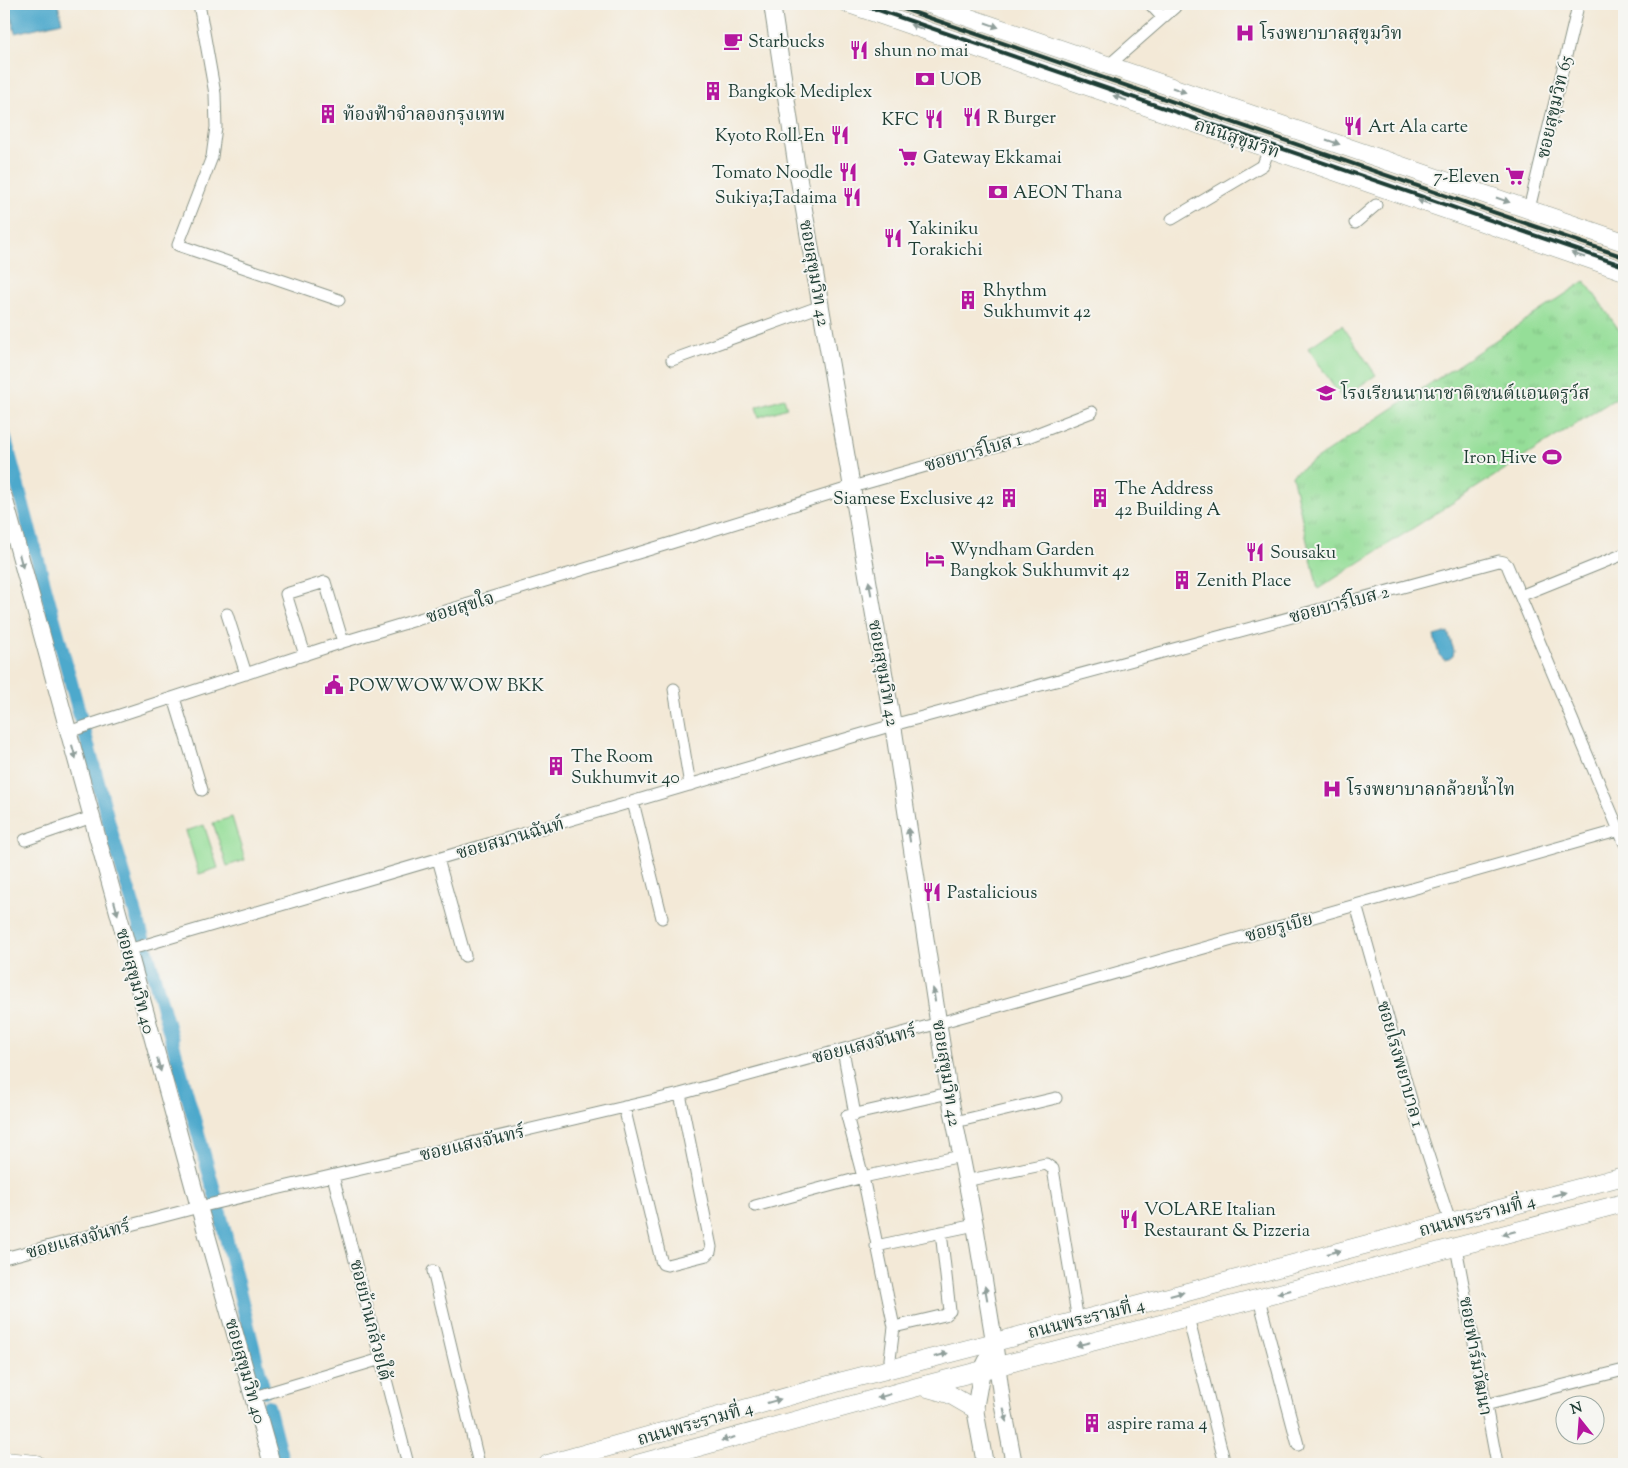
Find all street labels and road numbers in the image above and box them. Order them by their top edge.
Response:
street label: ซอยสุขุมวิท 65 [1531,53,1580,162]
street label: ถนนสุขุมวิท [1190,113,1283,167]
street label: ซอยสุขุมวิท 42 [791,218,835,329]
street label: ซอยบาร์โบส 1 [921,426,1025,480]
street label: ซอยบาร์โบส 2 [1286,578,1393,632]
street label: ซอยสุขใจ [423,585,498,632]
street label: ซอยสุขุมวิท 42 [860,618,904,729]
street label: ซอยสมานฉันท์ [454,812,568,868]
street label: ซอยรูเบีย [1243,907,1316,950]
street label: ซอยสุขุมวิท 40 [107,926,161,1037]
street label: ซอยโรงพยาบาล 1 [1369,998,1431,1131]
street label: ซอยสุขุมวิท 42 [924,1018,966,1129]
street label: ซอยแสงจันทร์ [810,1019,920,1072]
street label: ซอยแสงจันทร์ [418,1120,528,1170]
street label: ถนนพระรามที่ 4 [1416,1186,1539,1245]
street label: ซอยแสงจันทร์ [24,1214,134,1267]
street label: ซอยบ้านกล้วยใต้ [341,1257,398,1384]
street label: ถนนพระรามที่ 4 [1025,1290,1148,1347]
street label: ซอยฟาร์มวัฒนา [1451,1295,1497,1418]
street label: ซอยสุขุมวิท 40 [217,1316,272,1427]
street label: ถนนพระรามที่ 4 [634,1393,757,1454]

